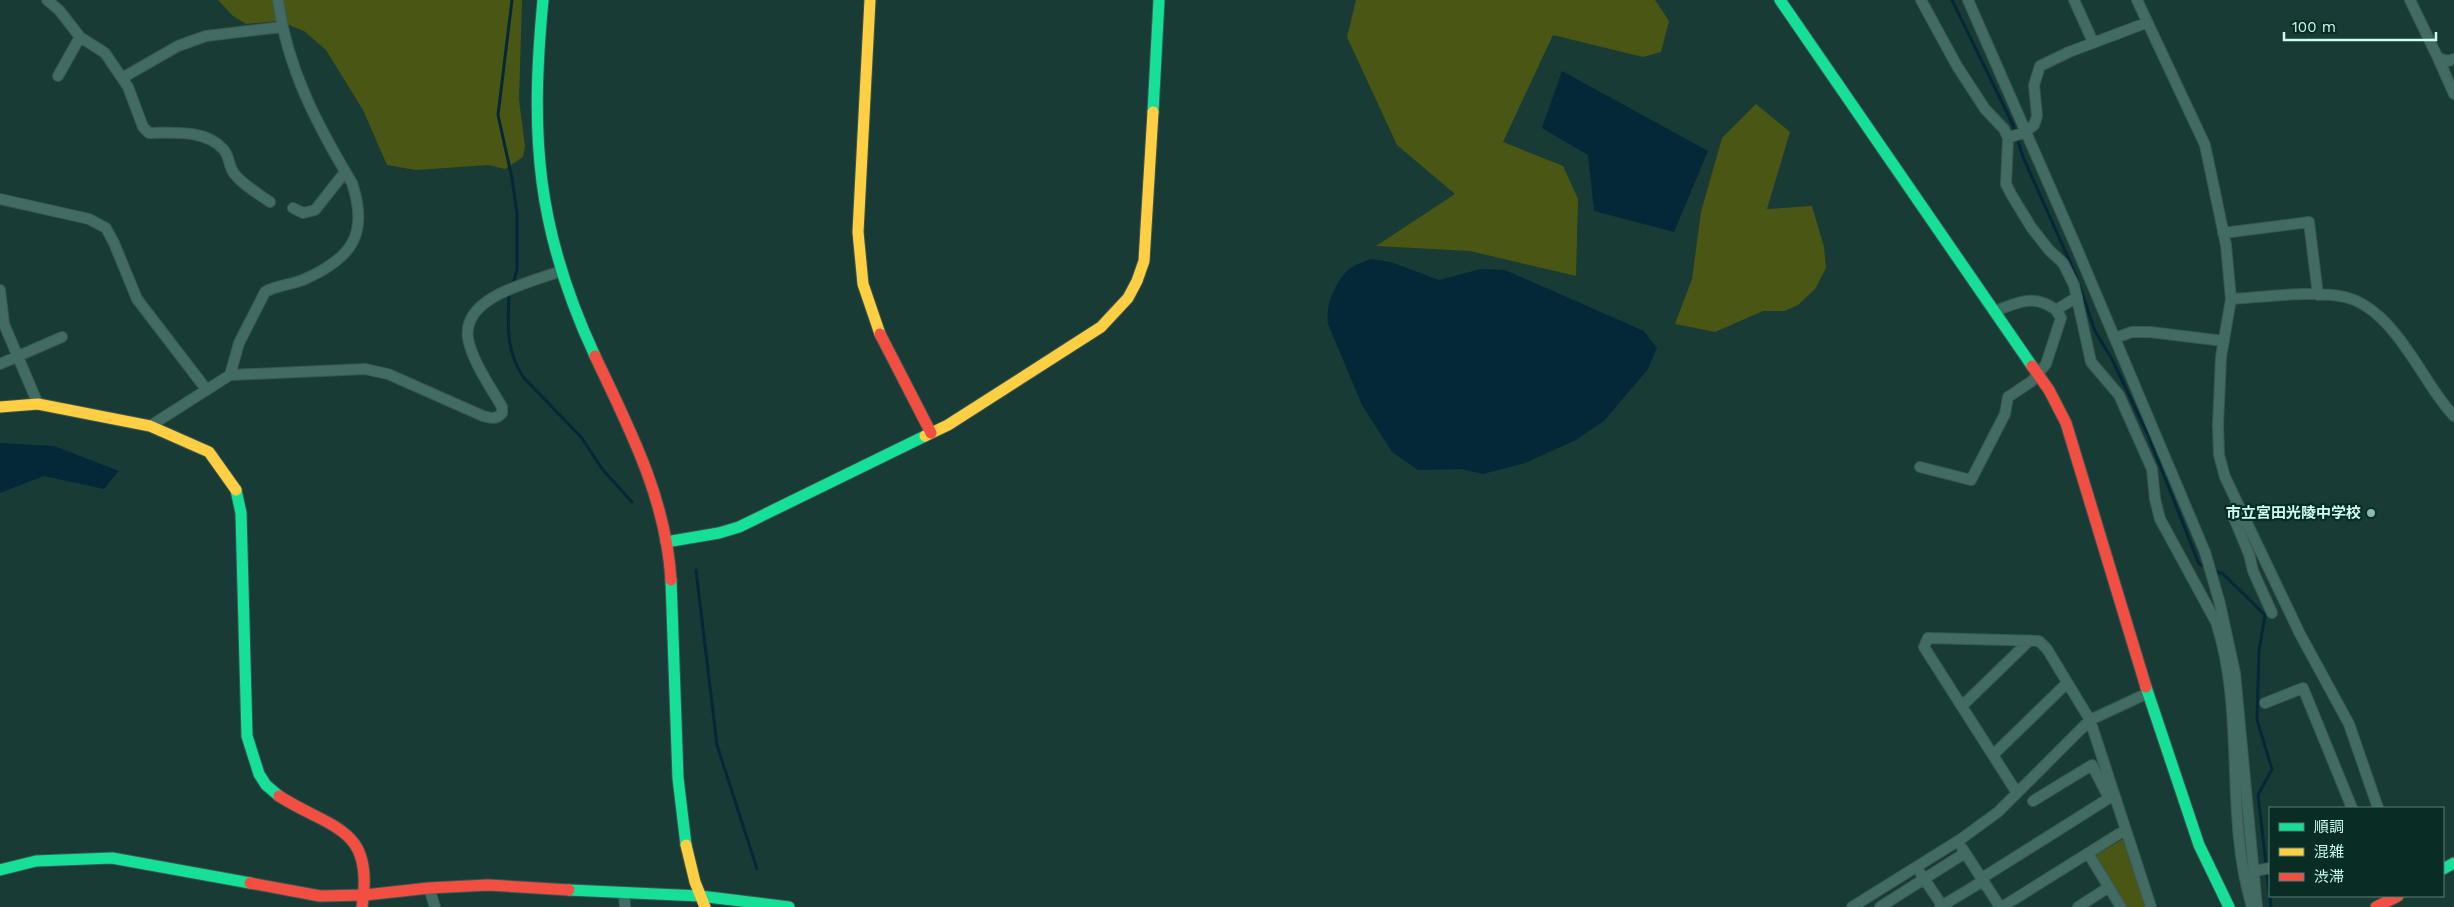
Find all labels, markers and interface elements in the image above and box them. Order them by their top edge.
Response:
scale bar [2284,10,2436,42]
text: 100 m [2292,18,2336,36]
place label: 市立宮田光陵中学校 [2226,504,2361,522]
marker: 市立宮田光陵中学校 [2365,507,2377,519]
legend [2269,807,2444,897]
text: 順調 [2314,818,2344,836]
text: 混雑 [2314,843,2344,861]
text: 渋滞 [2314,868,2344,886]

